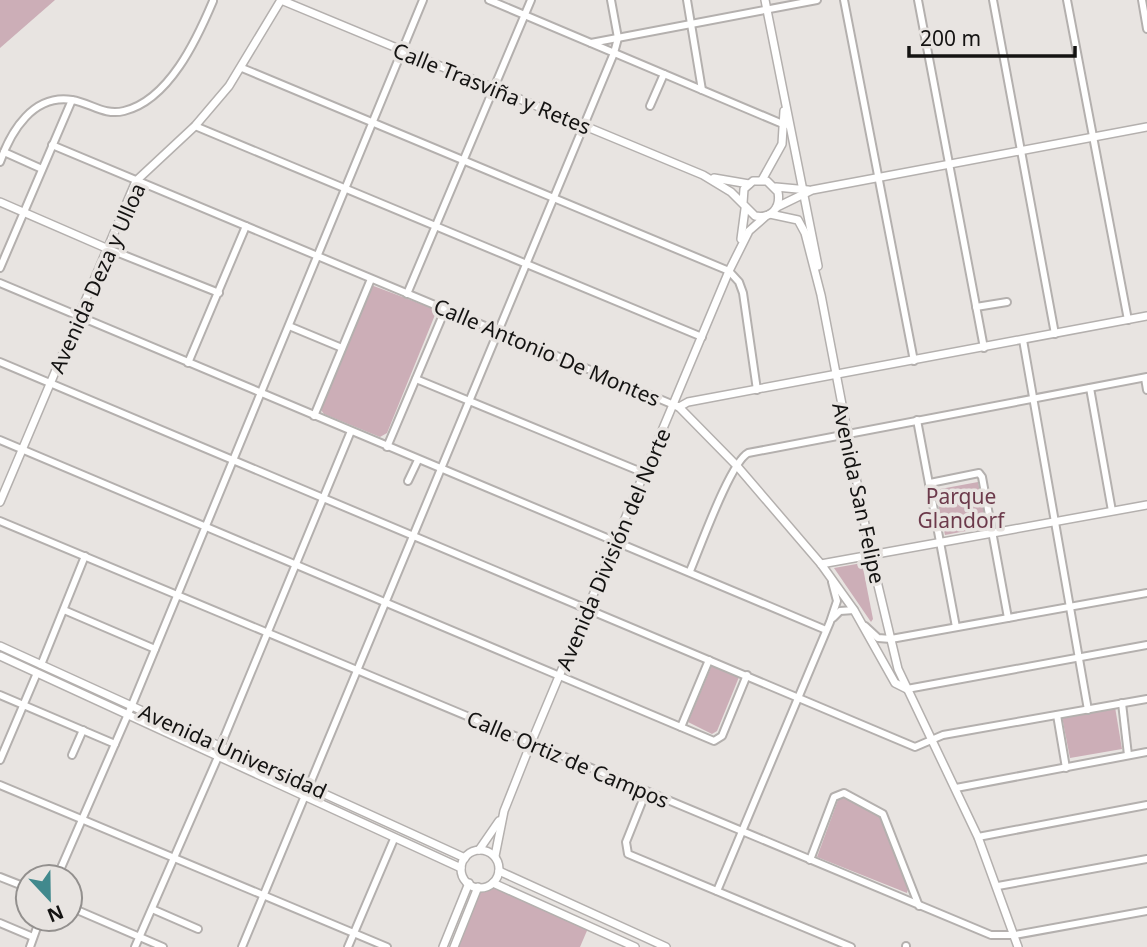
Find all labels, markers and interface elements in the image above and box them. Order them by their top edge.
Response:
scale bar [909,14,1075,58]
text: 200 m [920,24,981,52]
street label: Calle Trasviña y Retes [389,36,595,140]
street label: Avenida Deza y Ulloa [42,178,152,378]
street label: Calle Antonio De Montes [430,292,664,412]
street label: Avenida San Felipe [826,400,892,586]
street label: Avenida División del Norte [549,424,677,674]
park label: Parque Glandorf [918,482,1006,534]
street label: Avenida Universidad [135,697,331,805]
street label: Calle Ortiz de Campos [463,704,673,814]
north arrow [14,863,84,933]
text: N [43,899,67,929]

